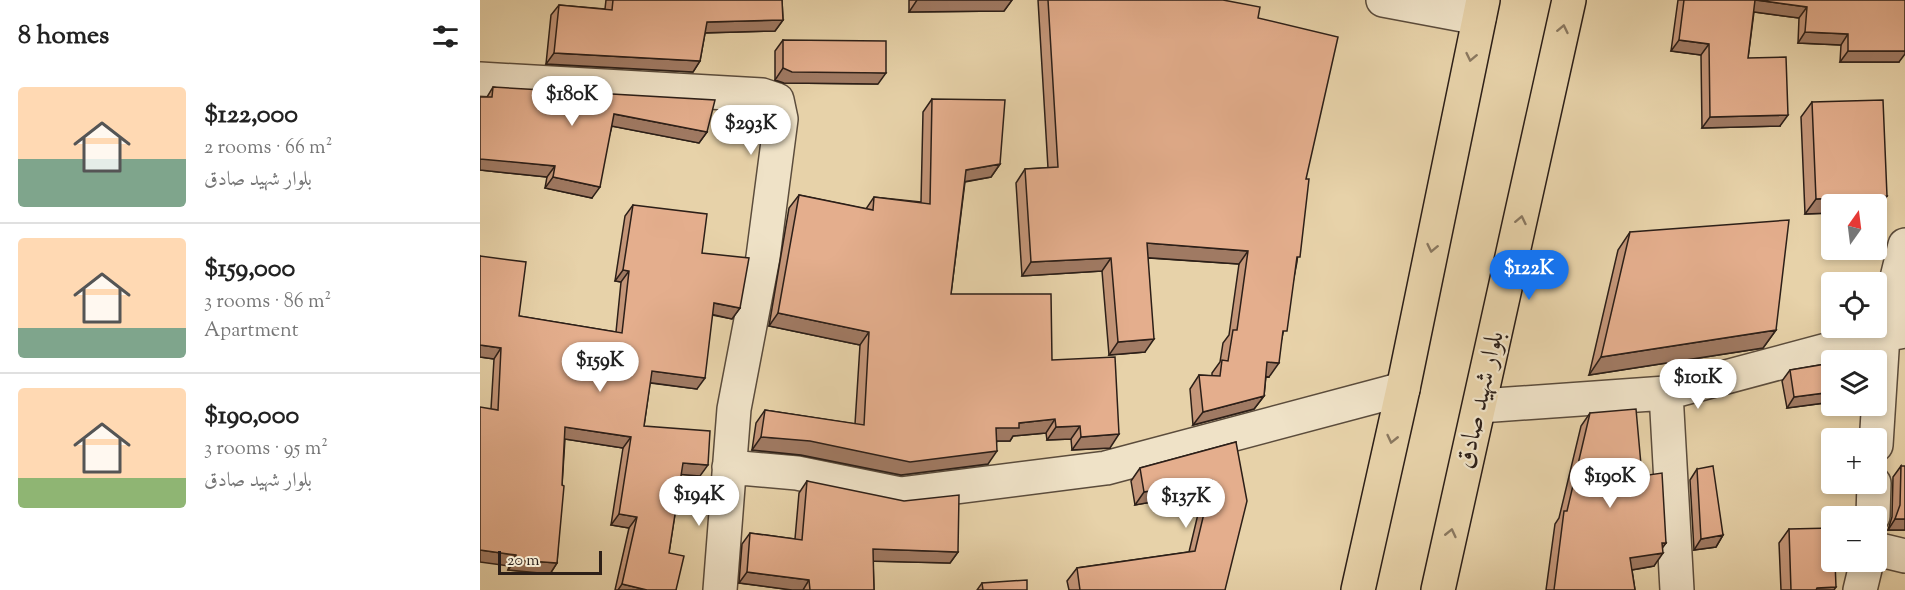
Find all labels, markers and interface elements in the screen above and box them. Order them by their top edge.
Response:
text: 8 homes [18,18,109,55]
icon: filters [429,20,462,53]
one-way arrow [1556,24,1569,34]
one-way arrow [1465,52,1478,62]
pin: $180K [530,76,614,127]
text: $180K [546,81,598,110]
text: $122,000 [204,97,298,134]
pin: $293K [709,105,793,156]
text: $293K [725,110,777,139]
icon: home [66,111,138,183]
text: 2 rooms · 66 m² [204,134,332,163]
text: بلوار شهید صادق [204,166,312,195]
north arrow [1821,194,1887,260]
map controls [1821,194,1887,572]
one-way arrow [1514,215,1527,225]
one-way arrow [1426,243,1439,253]
pin: $122K [1487,250,1571,301]
text: $159,000 [204,251,295,288]
text: $122K [1504,255,1554,284]
icon: home [66,262,138,334]
button: locate [1821,272,1887,338]
text: 3 rooms · 86 m² [204,288,331,317]
text: Apartment [204,317,299,346]
street label: بلوار شهید صادق [1447,328,1515,472]
pin: $159K [558,342,642,393]
text: $159K [576,347,624,376]
button: layers [1821,350,1887,416]
pin: $101K [1656,359,1740,410]
text: $101K [1674,364,1722,393]
text: $190,000 [204,398,299,435]
icon: home [66,412,138,484]
button: + [1821,428,1887,494]
one-way arrow [1386,434,1399,444]
text: 3 rooms · 95 m² [204,435,328,464]
pin: $190K [1568,458,1652,509]
text: $190K [1584,463,1636,492]
text: بلوار شهید صادق [204,467,312,496]
pin: $194K [657,476,741,527]
pin: $137K [1144,478,1228,529]
text: $194K [673,481,725,510]
text: $137K [1161,483,1211,512]
button: − [1821,506,1887,572]
one-way arrow [1444,528,1457,538]
scale bar [498,548,602,576]
text: 20 m [507,550,540,573]

